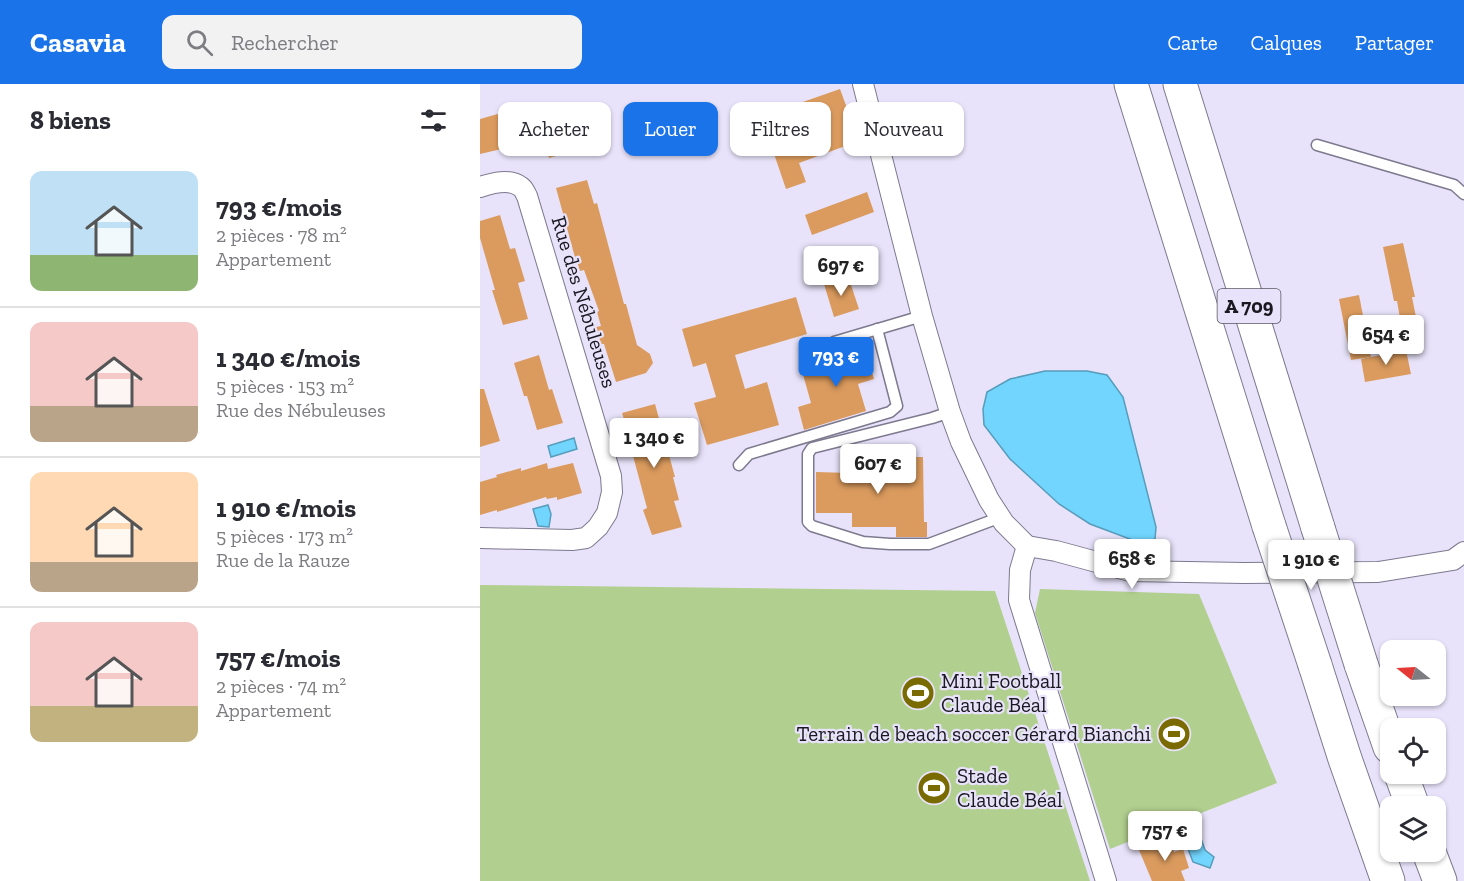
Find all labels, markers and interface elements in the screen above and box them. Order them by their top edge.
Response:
search box [162,15,582,69]
text: Casavia [30,26,126,59]
icon: search [183,26,216,59]
text: Rechercher [231,29,339,56]
text: Carte [1167,30,1218,55]
text: Calques [1251,30,1322,55]
text: Partager [1355,30,1434,55]
chip: Acheter [498,102,611,156]
chip: Louer [623,102,718,156]
chip: Filtres [730,102,831,156]
chip: Nouveau [843,102,964,156]
text: 8 biens [30,104,111,136]
icon: filters [417,104,450,137]
text: 793 €/mois [216,191,342,223]
icon: home [78,195,150,267]
street label: Rue des Nébuleuses [546,213,622,391]
text: 2 pièces · 78 m² [216,223,347,247]
pin: 697 € [799,246,883,297]
text: Appartement [216,247,331,271]
text: 697 € [818,253,864,277]
road number: A 709 [1218,289,1280,323]
pin: 654 € [1344,315,1428,366]
text: 654 € [1362,322,1410,346]
pin: 793 € [794,337,878,388]
text: 1 340 €/mois [216,342,360,374]
text: 793 € [813,344,859,368]
icon: home [78,346,150,418]
text: 5 pièces · 153 m² [216,374,354,398]
text: Rue des Nébuleuses [216,398,386,422]
pin: 1 340 € [599,418,709,469]
text: 1 340 € [624,425,684,449]
pin: 607 € [836,444,920,495]
text: 607 € [854,451,902,475]
text: 1 910 €/mois [216,492,356,524]
icon: home [78,496,150,568]
text: 5 pièces · 173 m² [216,524,353,548]
pin: 658 € [1090,539,1174,590]
pin: 1 910 € [1256,540,1366,591]
text: 658 € [1108,546,1156,570]
text: 1 910 € [1282,547,1340,571]
text: Rue de la Rauze [216,548,350,572]
north arrow [1380,640,1446,706]
map controls [1380,640,1446,862]
text: 757 €/mois [216,642,341,674]
icon: home [78,646,150,718]
place label: Mini Football Claude Béal [941,668,1062,717]
text: 2 pièces · 74 m² [216,674,346,698]
sports icon: Mini Football Claude Béal [900,675,936,711]
text: Appartement [216,698,331,722]
sports icon: Terrain de beach soccer Gérard Bianchi [1156,716,1192,752]
button: locate [1380,718,1446,784]
place label: Terrain de beach soccer Gérard Bianchi [797,721,1151,746]
place label: Stade Claude Béal [957,763,1063,812]
sports icon: Stade Claude Béal [916,770,952,806]
button: layers [1380,796,1446,862]
pin: 757 € [1123,811,1207,862]
text: 757 € [1142,818,1188,842]

